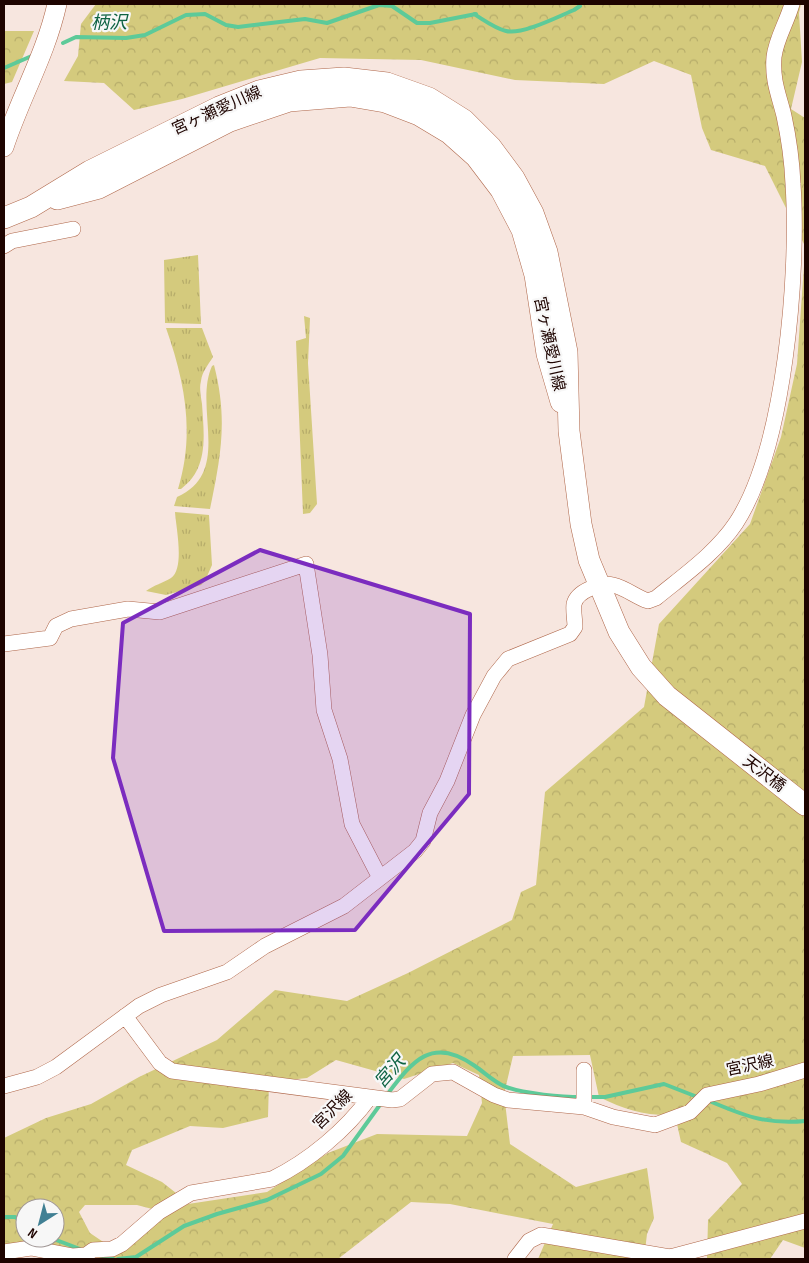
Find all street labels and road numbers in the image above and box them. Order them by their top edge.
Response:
street label: 宮ヶ瀬愛川線 [169,83,265,139]
street label: 宮ヶ瀬愛川線 [530,295,568,393]
street label: 天沢橋 [739,752,789,796]
street label: 宮沢線 [725,1052,775,1080]
street label: 宮沢線 [309,1086,357,1134]

